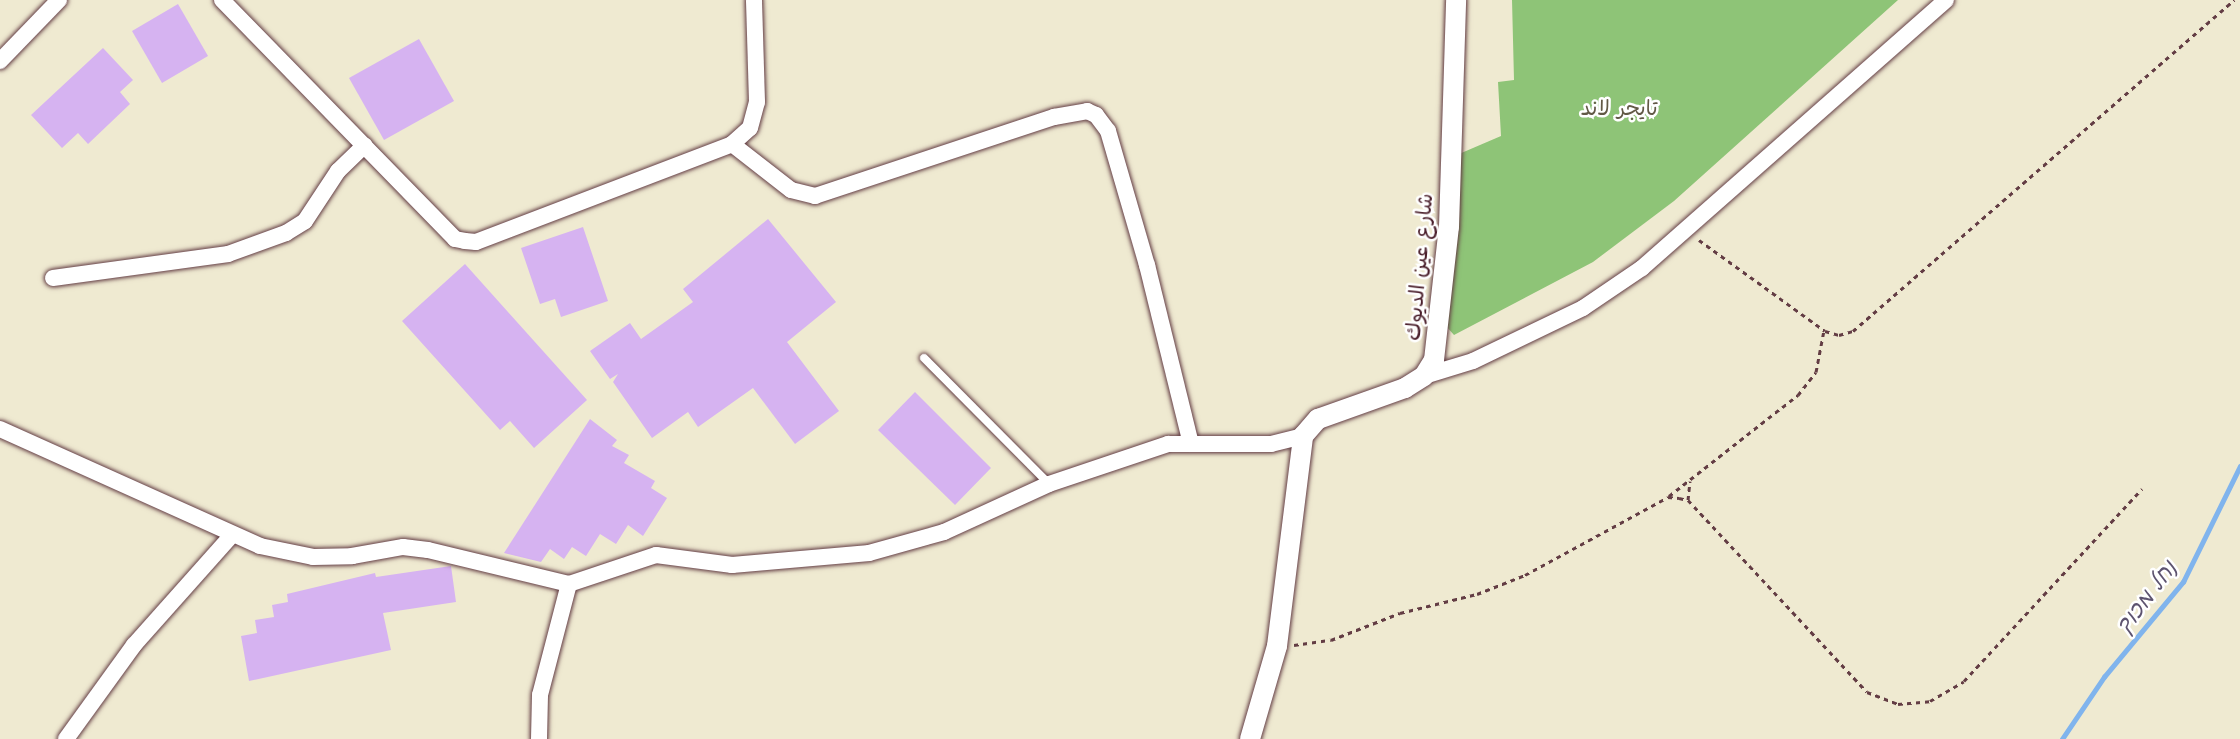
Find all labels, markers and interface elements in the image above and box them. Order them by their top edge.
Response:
park label: تايجر لاند [1580,95,1658,121]
street label: شارع عين الديوك [1400,192,1438,342]
water label: נחל מכוך [2110,556,2182,638]

